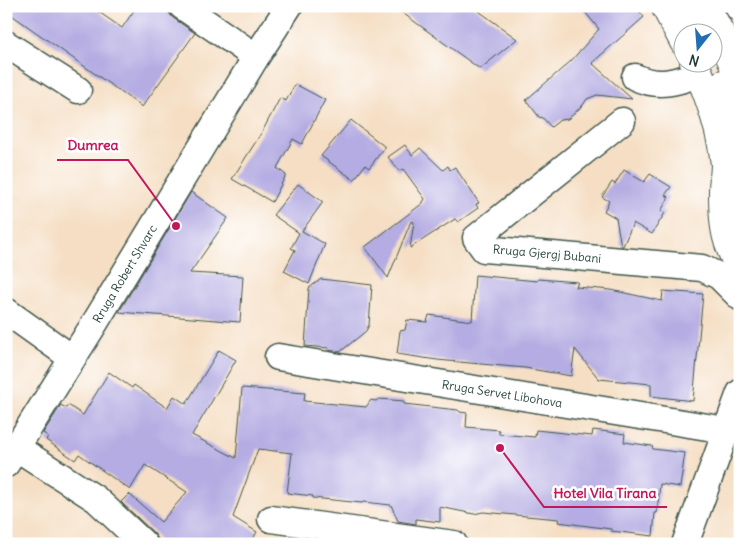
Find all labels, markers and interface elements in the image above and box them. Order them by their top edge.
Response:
north arrow [674,22,724,72]
text: N [687,50,701,70]
callout: Dumrea [57,131,128,160]
text: Dumrea [67,136,119,154]
street label: Rruga Robert Shvarc [89,222,160,326]
street label: Rruga Gjergj Bubani [492,241,602,266]
street label: Rruga Servet Libohova [441,377,564,410]
callout: Hotel Vila Tirana [544,478,667,507]
text: Hotel Vila Tirana [554,484,656,502]

